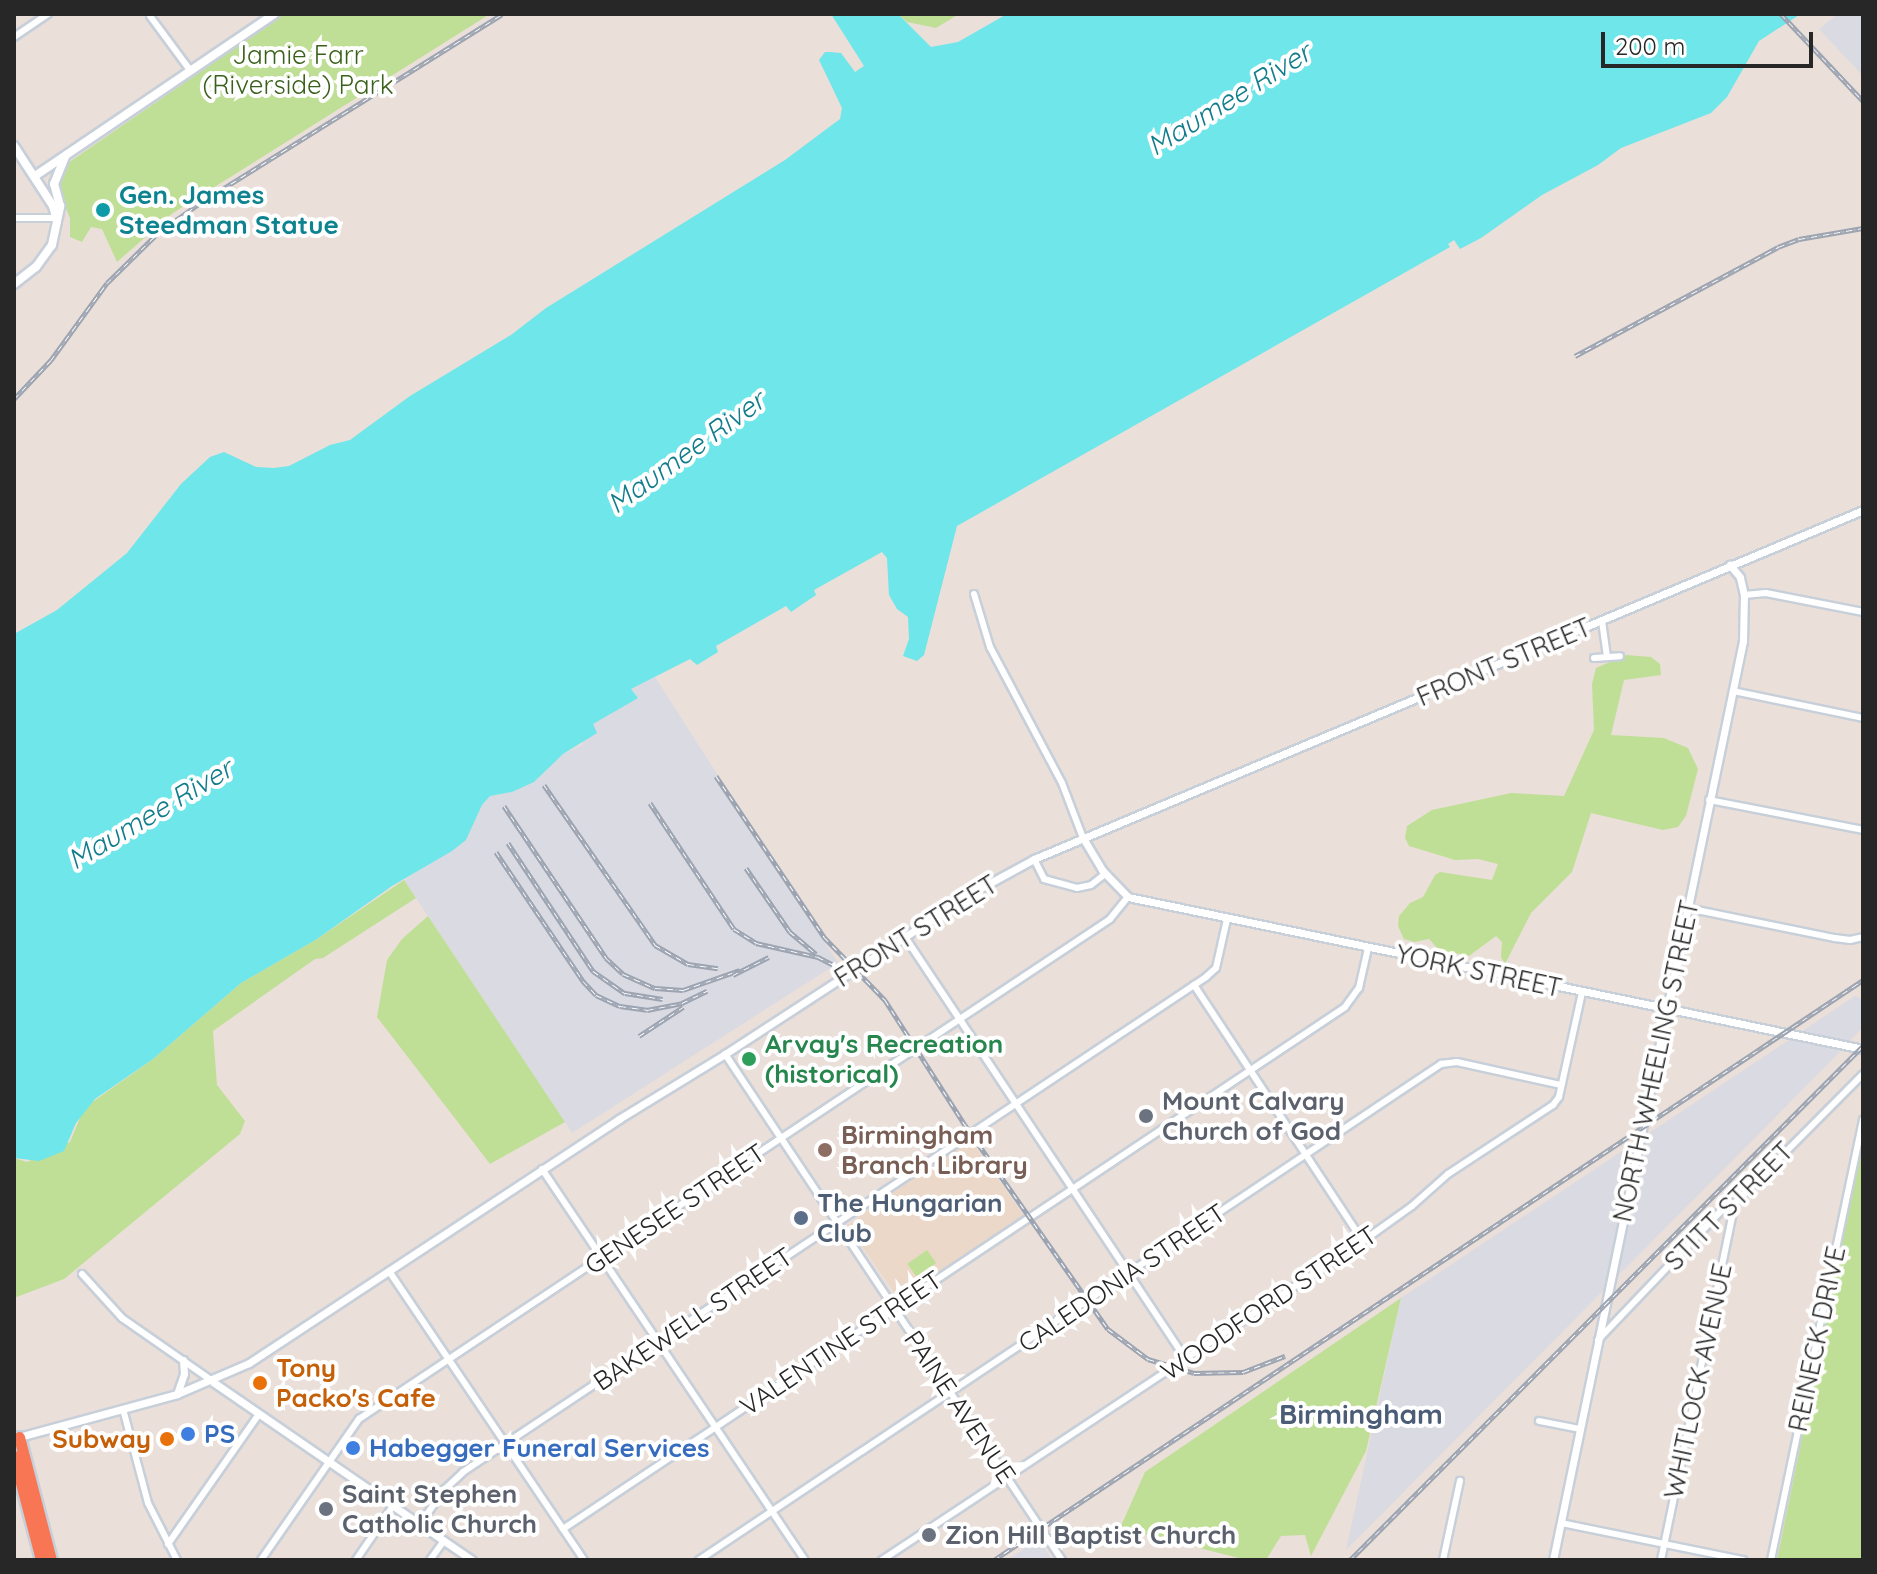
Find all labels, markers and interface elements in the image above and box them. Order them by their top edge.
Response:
scale bar [1605,16,1817,66]
text: 200 m [1615,31,1685,61]
water label: Maumee River [1141,35,1317,163]
park label: Jamie Farr (Riverside) Park [202,39,394,100]
place label: Gen. James Steedman Statue [119,179,339,240]
marker: Gen. James Steedman Statue [94,201,112,219]
water label: Maumee River [601,384,771,520]
street label: FRONT STREET [1412,611,1596,713]
water label: Maumee River [61,752,239,876]
street label: FRONT STREET [829,868,1003,994]
street label: NORTH WHEELING STREET [1607,897,1705,1225]
street label: YORK STREET [1393,938,1565,1004]
place label: Arvay's Recreation (historical) [765,1028,1003,1090]
marker: Arvay's Recreation (historical) [740,1050,758,1068]
place label: Mount Calvary Church of God [1162,1085,1345,1146]
marker: Mount Calvary Church of God [1137,1107,1155,1125]
place label: Birmingham Branch Library [841,1119,1028,1180]
street label: STITT STREET [1658,1135,1800,1277]
street label: GENESEE STREET [579,1137,771,1281]
marker: Birmingham Branch Library [816,1141,834,1159]
place label: The Hungarian Club [817,1187,1003,1248]
street label: CALEDONIA STREET [1012,1197,1232,1359]
marker: The Hungarian Club [792,1209,810,1227]
street label: WOODFORD STREET [1155,1219,1383,1387]
street label: BAKEWELL STREET [587,1241,799,1397]
street label: REINECK DRIVE [1782,1243,1852,1435]
street label: WHITLOCK AVENUE [1658,1260,1738,1502]
street label: VALENTINE STREET [734,1264,948,1422]
street label: PAINE AVENUE [897,1325,1023,1489]
place label: Tony Packo's Cafe [276,1352,436,1414]
marker: Tony Packo's Cafe [251,1374,269,1392]
district label: Birmingham [1279,1397,1443,1431]
place label: PS [204,1418,235,1450]
place label: Subway [52,1423,151,1455]
marker: PS [179,1425,197,1443]
marker: Subway [158,1430,176,1448]
place label: Habegger Funeral Services [369,1432,710,1464]
marker: Habegger Funeral Services [344,1439,362,1457]
place label: Saint Stephen Catholic Church [342,1478,537,1540]
marker: Saint Stephen Catholic Church [317,1500,335,1518]
place label: Zion Hill Baptist Church [945,1519,1236,1551]
marker: Zion Hill Baptist Church [920,1526,938,1544]

